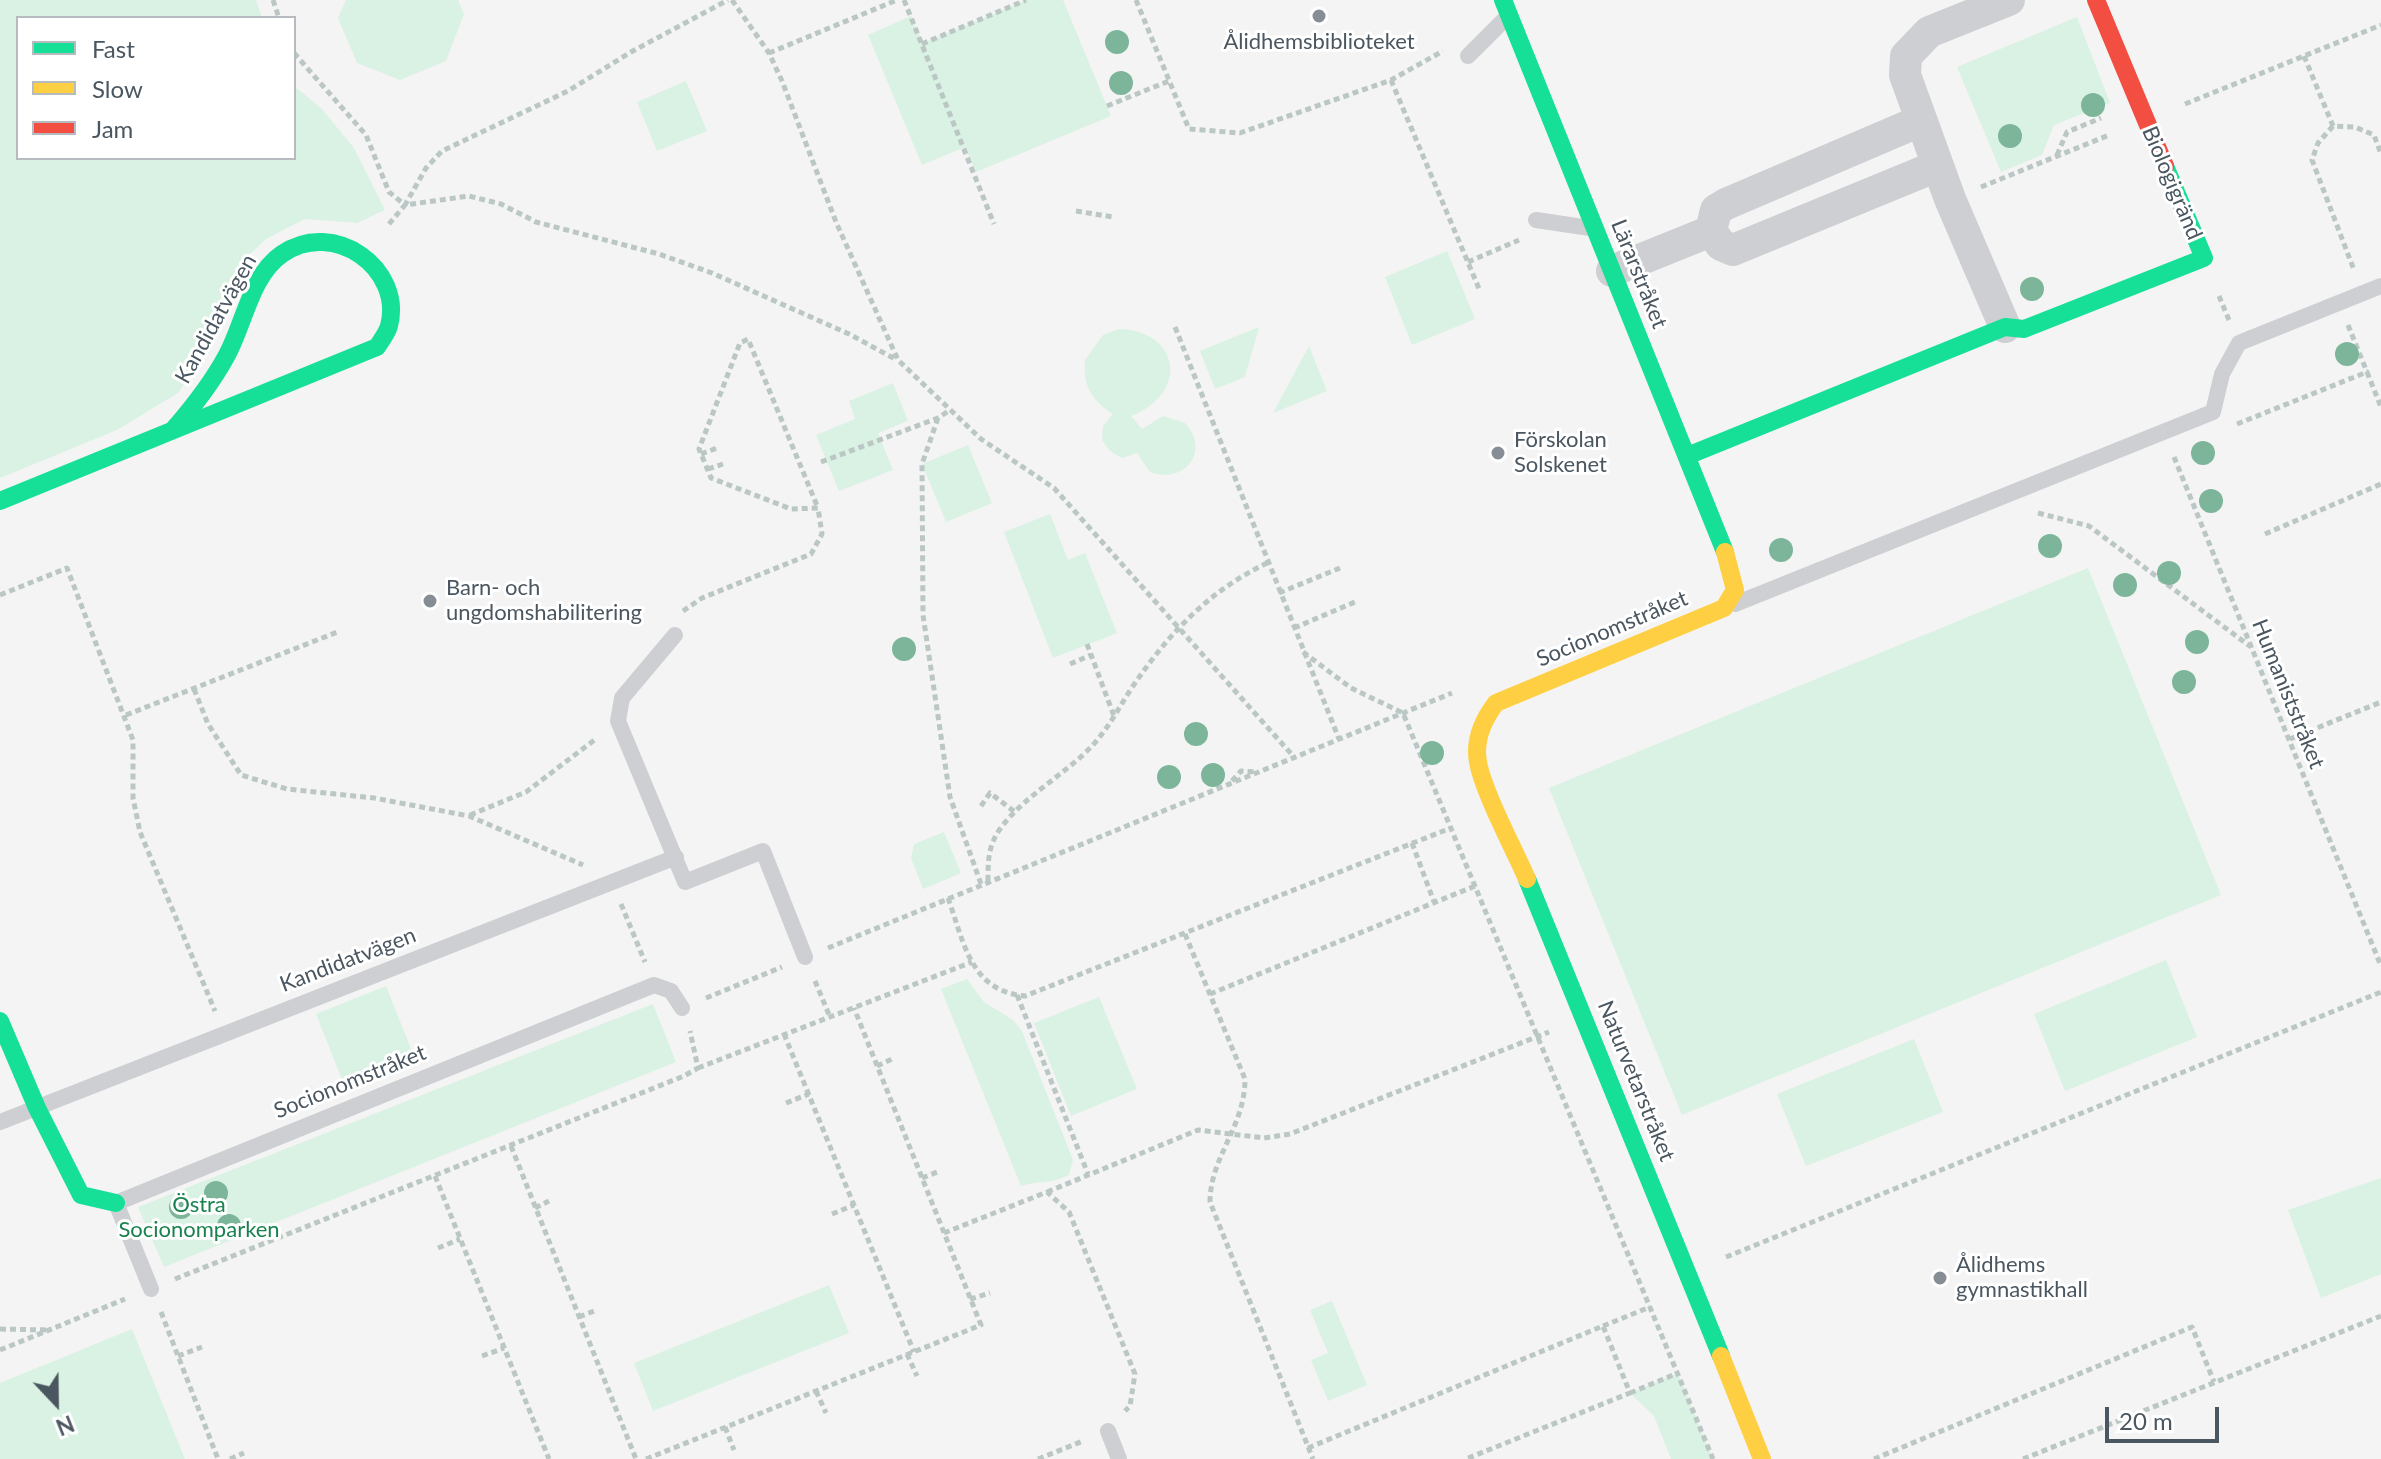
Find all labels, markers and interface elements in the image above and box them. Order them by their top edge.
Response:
marker: Ålidhemsbiblioteket [1310,7,1328,25]
legend [16,16,296,160]
place label: Ålidhemsbiblioteket [1223,29,1415,55]
text: Fast [92,34,135,63]
text: Slow [92,74,143,103]
text: Jam [92,114,133,143]
street label: Biologigränd [2136,122,2208,244]
street label: Lärarstråket [1605,216,1673,332]
street label: Kandidatvägen [170,250,262,388]
place label: Förskolan Solskenet [1514,427,1607,478]
marker: Förskolan Solskenet [1489,444,1507,462]
place label: Barn- och ungdomshabilitering [446,575,642,626]
street label: Socionomstråket [1532,585,1692,673]
marker: Barn- och ungdomshabilitering [421,592,439,610]
street label: Humaniststråket [2246,615,2330,773]
street label: Kandidatvägen [276,922,420,998]
street label: Naturvetarstråket [1592,997,1680,1165]
street label: Socionomstråket [270,1039,430,1125]
park label: Östra Socionomparken [118,1192,280,1244]
place label: Ålidhems gymnastikhall [1956,1252,2088,1304]
marker: Ålidhems gymnastikhall [1931,1269,1949,1287]
north arrow [16,1363,96,1443]
scale bar [2109,1391,2223,1441]
text: 20 m [2119,1406,2173,1435]
text: N [52,1410,78,1441]

